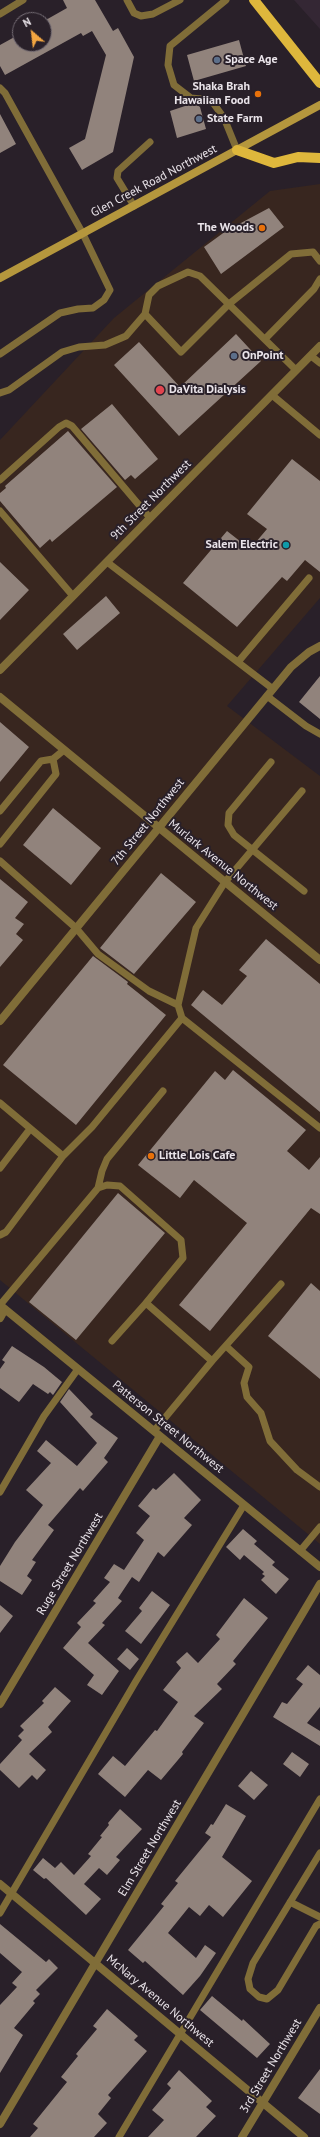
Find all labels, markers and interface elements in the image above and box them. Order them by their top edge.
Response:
north arrow [12,12,52,52]
text: N [20,14,33,30]
place label: Space Age [225,53,277,67]
marker: Space Age [212,55,222,65]
place label: Shaka Brah Hawaiian Food [174,80,250,108]
marker: Shaka Brah Hawaiian Food [253,89,263,99]
place label: State Farm [207,112,263,126]
marker: State Farm [194,114,204,124]
street label: Glen Creek Road Northwest [89,142,219,220]
place label: The Woods [197,221,254,235]
marker: The Woods [257,223,267,233]
place label: OnPoint [242,349,283,363]
marker: OnPoint [229,351,239,361]
place label: DaVita Dialysis [169,383,246,397]
marker: DaVita Dialysis [154,384,166,396]
street label: 9th Street Northwest [108,457,194,543]
place label: Salem Electric [206,538,278,552]
marker: Salem Electric [281,540,291,550]
street label: 7th Street Northwest [109,776,187,868]
street label: Murlark Avenue Northwest [165,816,281,914]
place label: Little Lois Cafe [159,1149,235,1163]
marker: Little Lois Cafe [146,1151,156,1161]
street label: Patterson Street Northwest [109,1378,227,1476]
street label: Ruge Street Northwest [34,1510,106,1618]
street label: Elm Street Northwest [115,1797,185,1899]
street label: McNary Avenue Northwest [103,1952,217,2050]
street label: 3rd Street Northwest [237,2016,305,2116]

